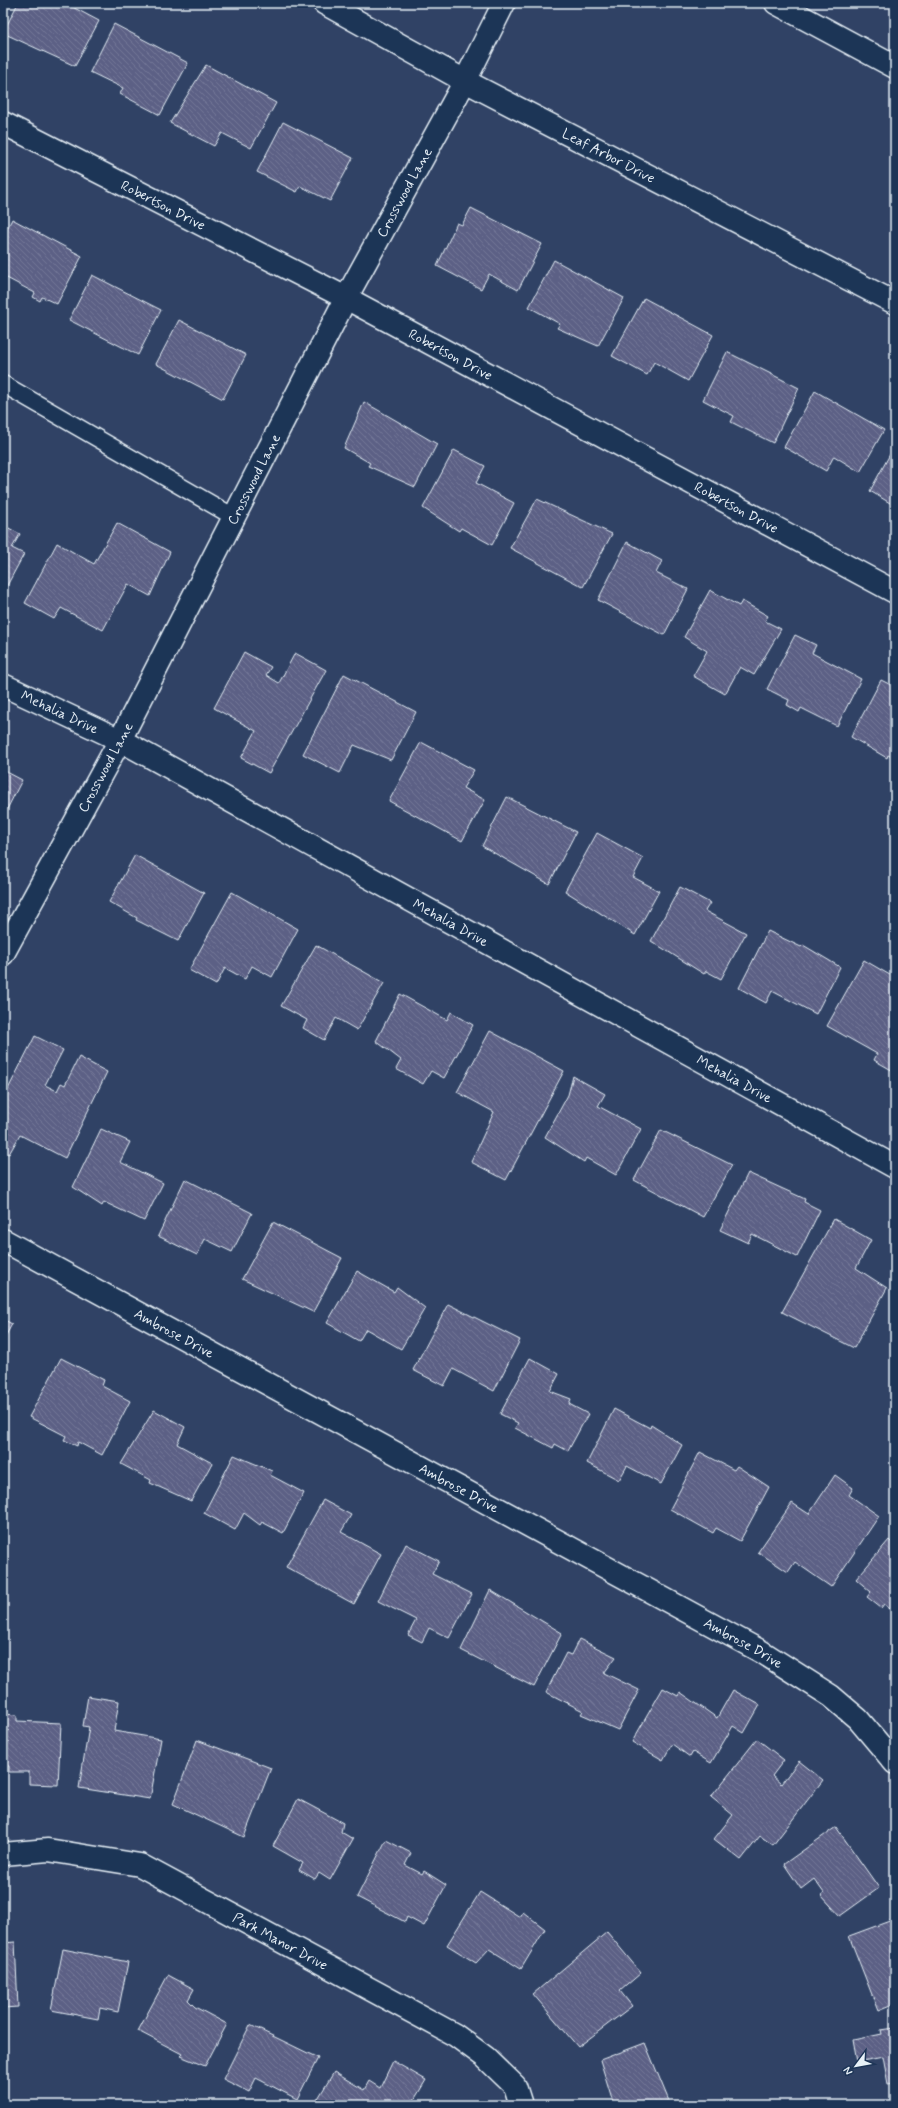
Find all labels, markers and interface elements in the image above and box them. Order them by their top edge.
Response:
street label: Leaf Arbor Drive [559,125,658,188]
street label: Crosswood Lane [373,145,437,241]
street label: Robertson Drive [117,177,208,235]
street label: Robertson Drive [405,325,496,385]
street label: Crosswood Lane [224,431,285,528]
street label: Robertson Drive [691,478,781,538]
street label: Mehalia Drive [18,687,102,739]
street label: Crosswood Lane [74,719,138,816]
street label: Mehalia Drive [409,895,492,951]
street label: Mehalia Drive [693,1051,775,1108]
street label: Ambrose Drive [131,1305,217,1363]
street label: Ambrose Drive [416,1459,502,1518]
street label: Ambrose Drive [700,1614,786,1673]
street label: Park Manor Drive [229,1909,331,1975]
north arrow [836,2046,876,2086]
text: N [840,2064,856,2078]

